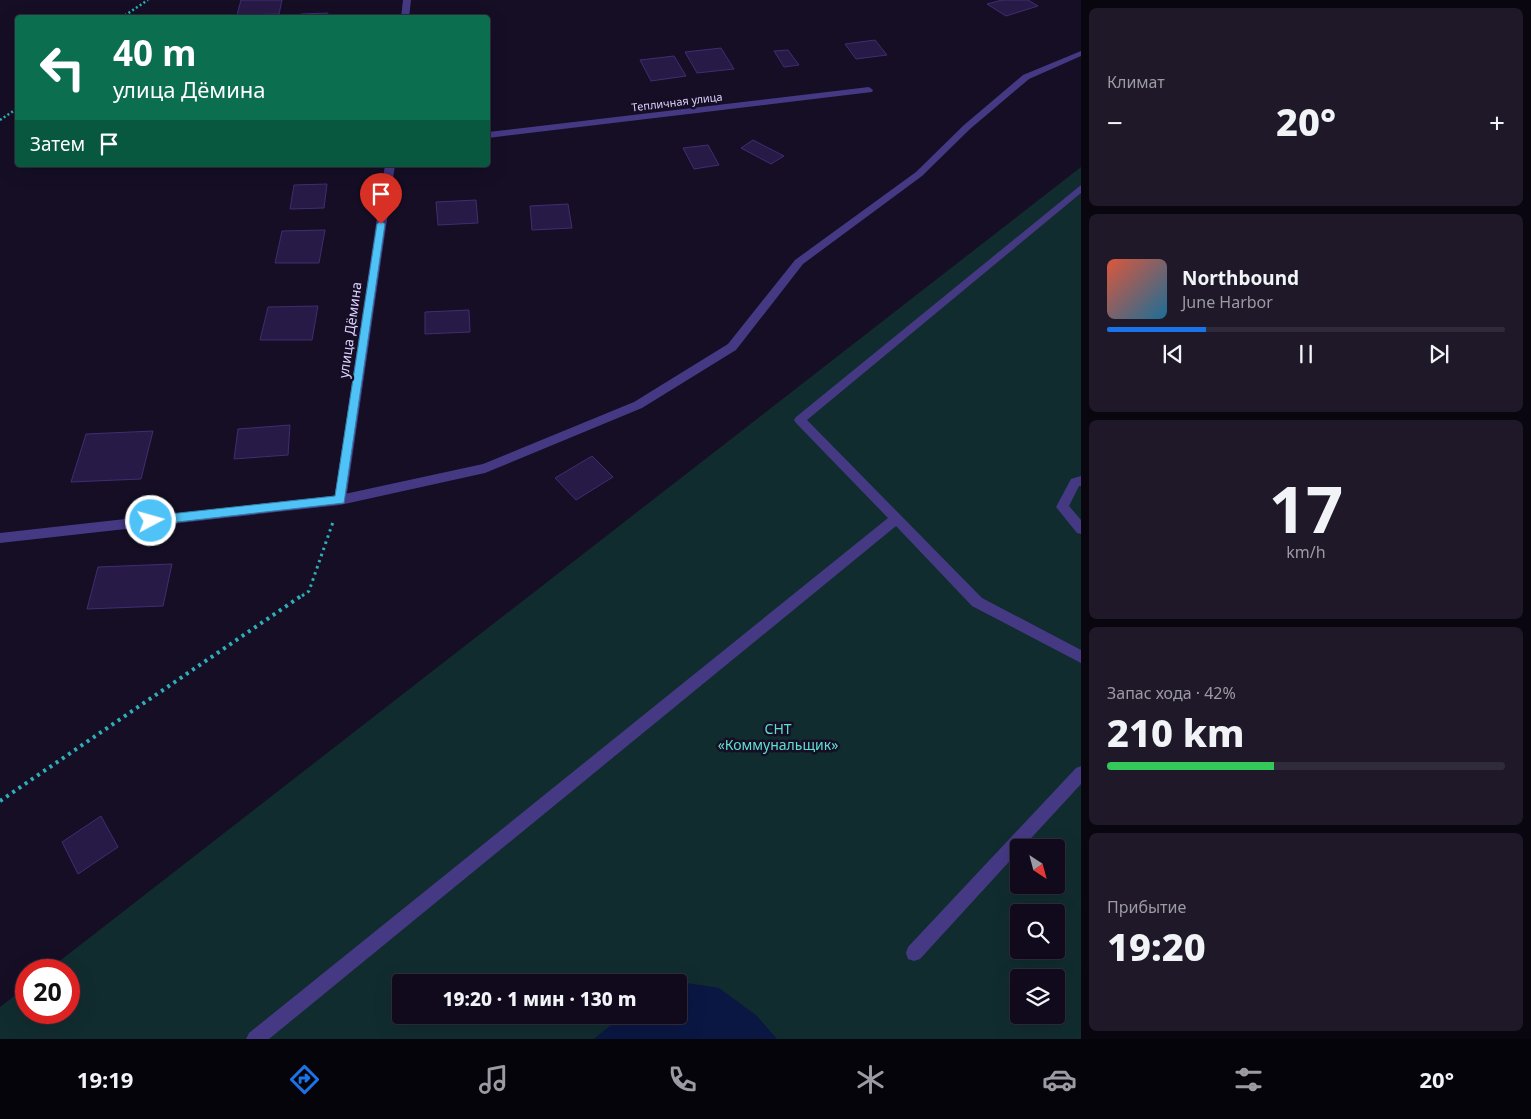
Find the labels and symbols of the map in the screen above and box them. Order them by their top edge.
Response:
street label: Тепличная улица [631,88,723,115]
pin [360,173,402,224]
street label: улица Дёмина [333,281,366,379]
position arrow [124,494,176,546]
park label: СНТ «Коммунальщик» [718,719,838,754]
north arrow [1010,839,1065,894]
speed limit sign: 20 [15,959,80,1024]

